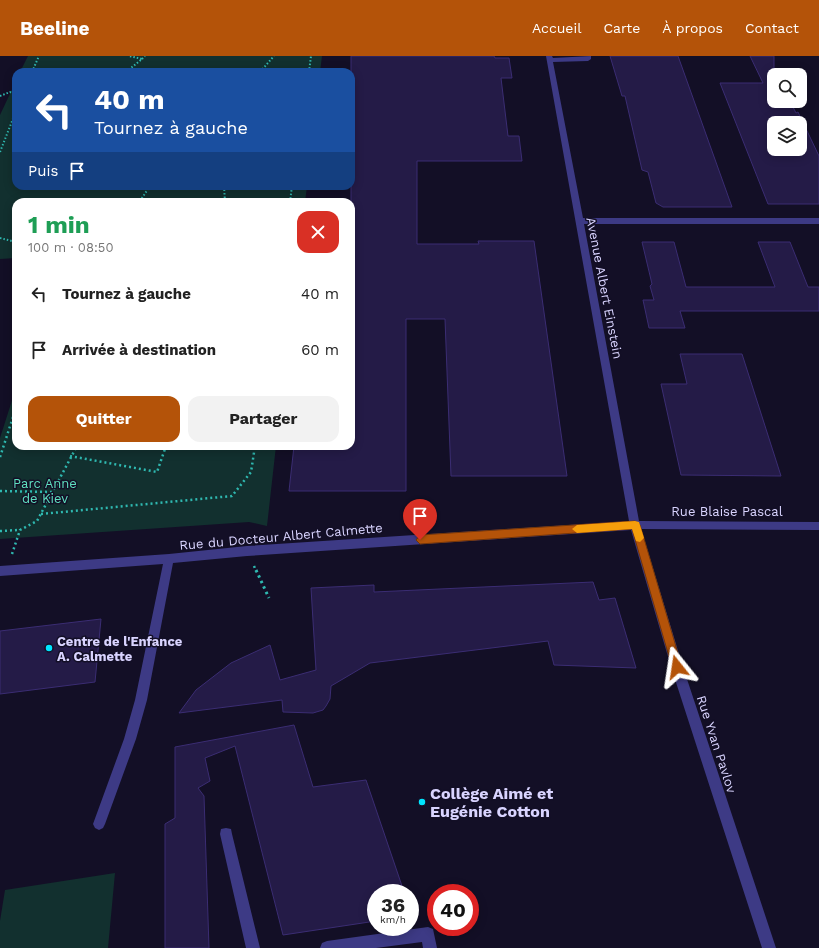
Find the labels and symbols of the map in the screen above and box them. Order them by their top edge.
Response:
street label: Avenue Albert Einstein [583,216,626,360]
park label: Parc Anne de Kiev [13,476,77,506]
pin [403,499,437,540]
street label: Rue Blaise Pascal [671,504,783,519]
street label: Rue du Docteur Albert Calmette [179,520,383,553]
place label: Centre de l'Enfance A. Calmette [57,634,183,664]
marker: Centre de l'Enfance A. Calmette [44,643,54,653]
position arrow [656,646,698,688]
street label: Rue Yvan Pavlov [694,693,739,795]
place label: Collège Aimé et Eugénie Cotton [430,784,553,821]
marker: Collège Aimé et Eugénie Cotton [417,797,427,807]
speed limit sign: 40 [427,884,479,936]

